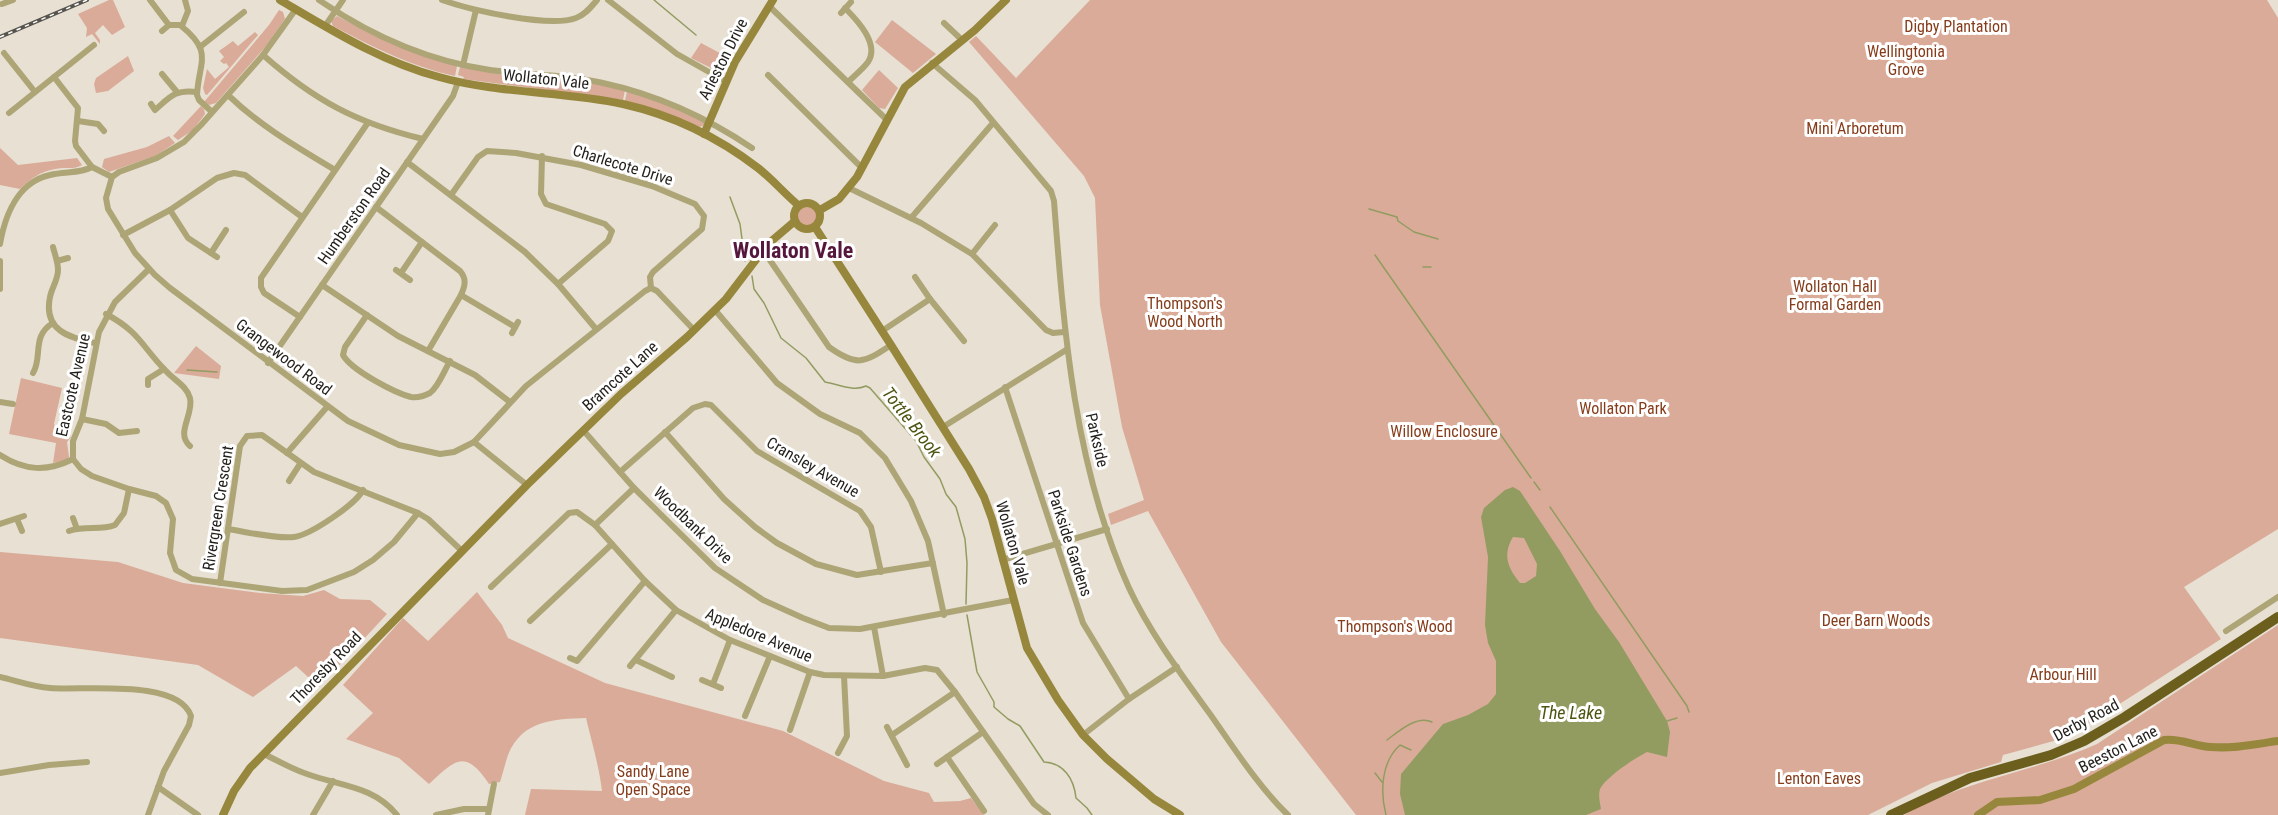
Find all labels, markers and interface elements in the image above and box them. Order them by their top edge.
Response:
street label: Arleston Drive [694,15,752,103]
park label: Digby Plantation [1904,17,2008,36]
park label: Wellingtonia Grove [1867,42,1945,79]
street label: Wollaton Vale [502,65,590,93]
park label: Mini Arboretum [1806,119,1904,138]
street label: Charlecote Drive [571,141,675,189]
street label: Humberston Road [314,164,394,268]
district label: Wollaton Vale [733,238,853,263]
park label: Wollaton Hall Formal Garden [1789,277,1881,314]
park label: Thompson's Wood North [1147,294,1223,331]
street label: Grangewood Road [232,315,336,399]
street label: Eastcote Avenue [52,332,94,438]
street label: Bramcote Lane [578,337,662,415]
water label: Tottle Brook [878,383,947,462]
park label: Wollaton Park [1579,399,1668,418]
street label: Parkside [1082,411,1112,469]
park label: Willow Enclosure [1390,422,1498,441]
street label: Cransley Avenue [763,433,863,501]
street label: Rivergreen Crescent [199,444,237,572]
street label: Woodbank Drive [650,483,736,567]
street label: Parkside Gardens [1044,487,1096,599]
street label: Wollaton Vale [992,499,1034,587]
street label: Appledore Avenue [703,604,815,666]
park label: Deer Barn Woods [1822,611,1930,630]
park label: Thompson's Wood [1337,617,1453,636]
street label: Thoresby Road [287,628,365,708]
park label: Arbour Hill [2029,665,2097,684]
street label: Derby Road [2050,695,2122,745]
water label: The Lake [1540,702,1602,723]
street label: Beeston Lane [2076,721,2160,777]
park label: Sandy Lane Open Space [615,762,691,799]
park label: Lenton Eaves [1777,769,1861,788]

